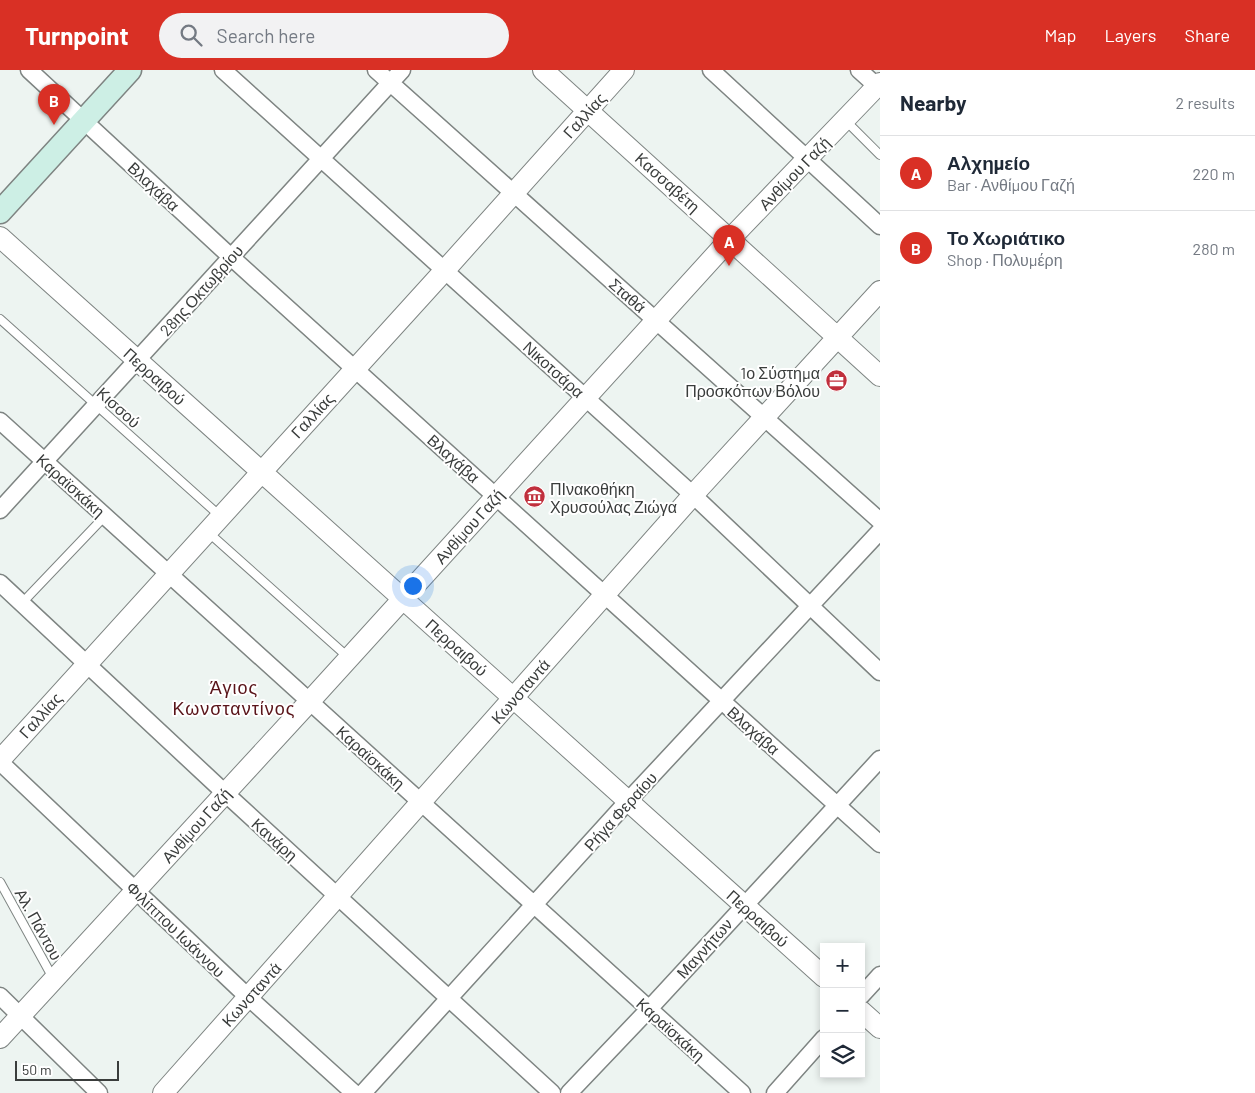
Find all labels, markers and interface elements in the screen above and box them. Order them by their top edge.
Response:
search box [159,13,509,58]
text: Turnpoint [25,21,129,50]
icon: search [177,21,205,49]
text: Search here [217,24,315,47]
text: Map [1044,24,1076,46]
text: Layers [1104,24,1157,46]
text: Share [1185,24,1230,46]
pin: B [38,84,70,125]
street label: Γαλλίας [559,88,610,142]
text: Nearby [900,90,966,115]
text: 2 results [1176,93,1235,112]
street label: Ανθίμου Γαζή [754,133,834,214]
street label: Κασσαβέτη [632,148,704,216]
text: Αλχημείο [947,151,1030,174]
street label: Βλαχάβα [124,157,184,215]
text: A [911,164,921,183]
text: 220 m [1192,164,1235,183]
text: Bar · Ανθίμου Γαζή [947,175,1075,194]
pin: A [713,225,745,266]
text: Το Χωριάτικο [947,226,1065,249]
text: B [911,239,921,258]
text: 280 m [1193,239,1235,258]
street label: 28ης Οκτωβρίου [155,241,247,339]
text: Shop · Πολυμέρη [947,250,1063,269]
street label: Σταθά [606,274,650,316]
street label: Νικοτσάρα [520,337,588,401]
street label: Περραιβού [120,343,190,409]
place label: 1ο Σύστημα Προσκόπων Βόλου [685,363,820,400]
office icon: 1ο Σύστημα Προσκόπων Βόλου [824,369,848,393]
street label: Κισσού [93,383,145,431]
street label: Γαλλίας [286,388,338,441]
street label: Βλαχάβα [424,430,484,486]
street label: Καραϊσκάκη [33,449,109,521]
place label: ΠΙνακοθήκη Χρυσούλας Ζιώγα [550,479,677,516]
street label: Ανθίμου Γαζή [430,485,508,568]
museum icon: ΠΙνακοθήκη Χρυσούλας Ζιώγα [522,485,546,509]
your location [400,573,426,599]
street label: Περραιβού [422,614,492,680]
street label: Κωνσταντά [487,655,553,727]
district label: Άγιος Κωνσταντίνος [172,676,296,719]
street label: Γαλλίας [15,688,66,742]
street label: Βλαχάβα [724,702,784,758]
street label: Καραϊσκάκη [333,721,409,793]
street label: Ρήγα Φεραίου [580,768,660,854]
street label: Ανθίμου Γαζή [157,784,235,867]
street label: Κανάρη [248,814,302,864]
street label: Φιλίππου Ιωάννου [123,877,229,981]
street label: Αλ. Πάντου [12,885,66,963]
street label: Περραιβού [723,885,793,951]
street label: Μαγνήτων [672,914,736,982]
map controls [820,943,865,1078]
button: + [820,943,865,988]
street label: Κωνσταντά [217,958,285,1030]
button: − [820,988,865,1033]
street label: Καραϊσκάκη [633,993,709,1065]
button: layers [820,1033,865,1078]
scale bar [15,1058,119,1081]
text: 50 m [22,1061,51,1078]

